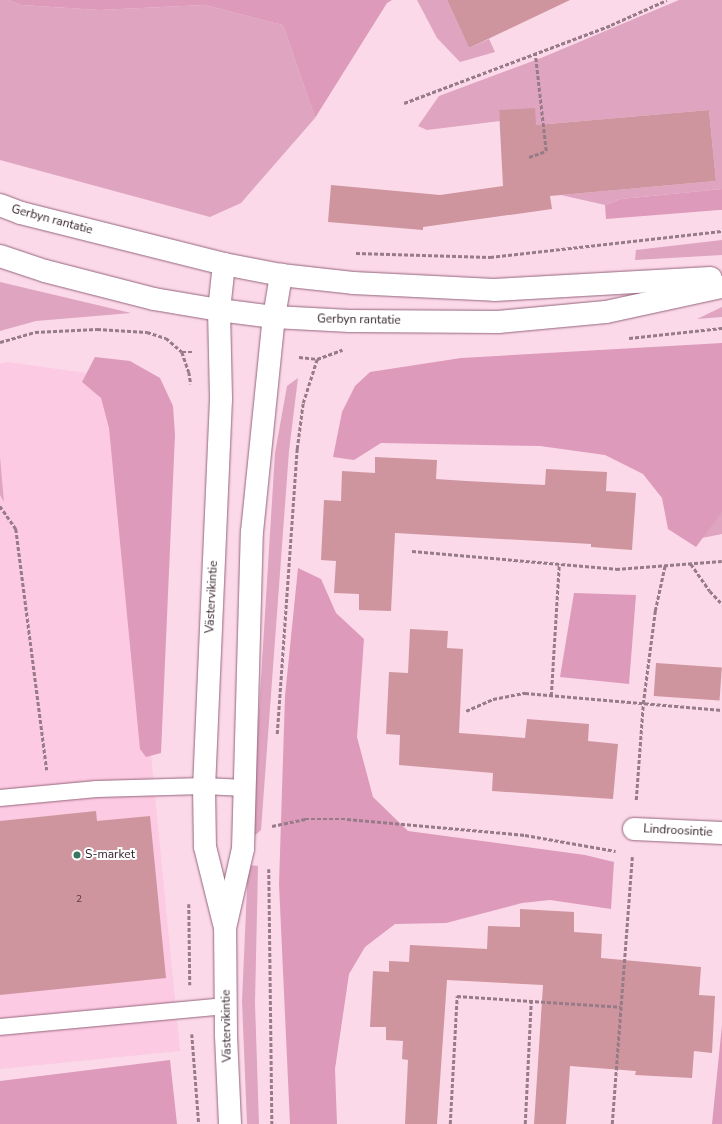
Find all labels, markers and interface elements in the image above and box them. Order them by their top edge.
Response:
street label: Gerbyn rantatie [10,202,94,238]
street label: Gerbyn rantatie [317,312,401,328]
street label: Västervikintie [203,560,221,634]
street label: Lindroosintie [643,822,713,840]
place label: S-market [85,848,135,862]
marker: S-market [72,850,82,860]
house number: 2 [76,894,82,906]
street label: Västervikintie [219,989,235,1063]

